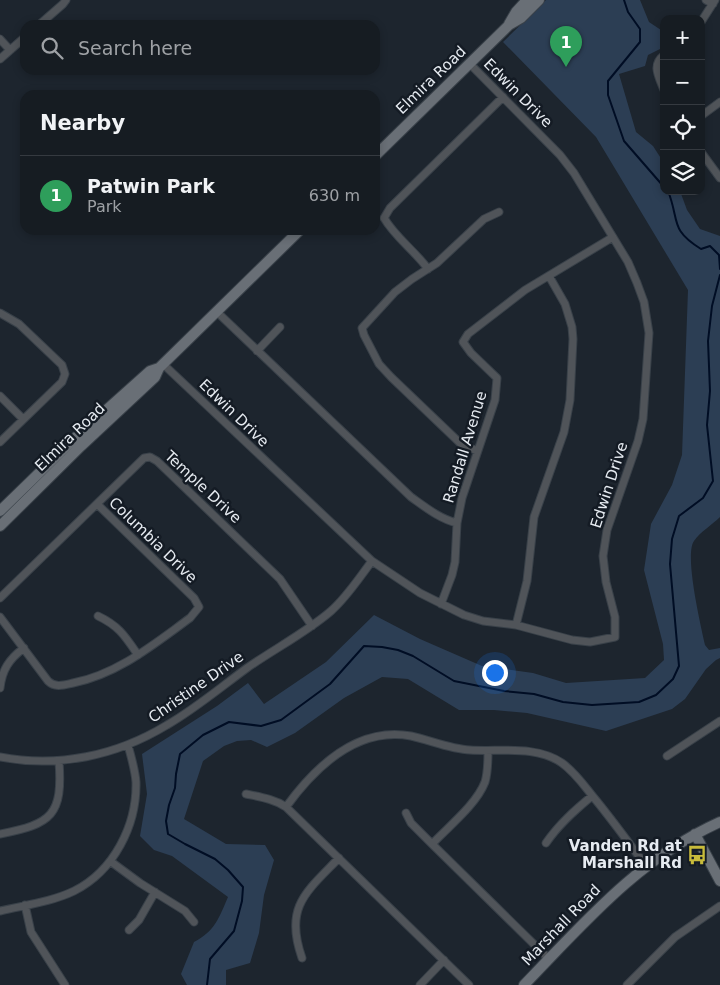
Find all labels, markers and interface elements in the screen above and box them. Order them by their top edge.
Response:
map controls [660,15,705,195]
button: + [660,15,705,60]
search box [20,20,380,75]
pin: 1 [550,26,582,67]
icon: search [38,34,66,62]
text: Search here [78,37,192,59]
street label: Elmira Road [392,42,470,118]
street label: Edwin Drive [480,55,556,131]
button: − [660,60,705,105]
button: locate [660,105,705,150]
text: Nearby [40,111,125,135]
button: layers [660,150,705,195]
text: Patwin Park [87,175,215,197]
text: 1 [50,186,62,205]
text: 630 m [309,186,360,205]
text: Park [87,197,122,216]
street label: Edwin Drive [195,375,273,451]
street label: Randall Avenue [439,389,491,505]
street label: Elmira Road [31,399,109,475]
street label: Edwin Drive [587,440,631,530]
street label: Temple Drive [160,446,245,527]
street label: Columbia Drive [105,493,201,587]
street label: Christine Drive [145,648,247,726]
your location [482,660,508,686]
place label: Vanden Rd at Marshall Rd [569,837,682,872]
bus stop icon: Vanden Rd at Marshall Rd [686,844,708,866]
street label: Marshall Road [518,881,604,969]

